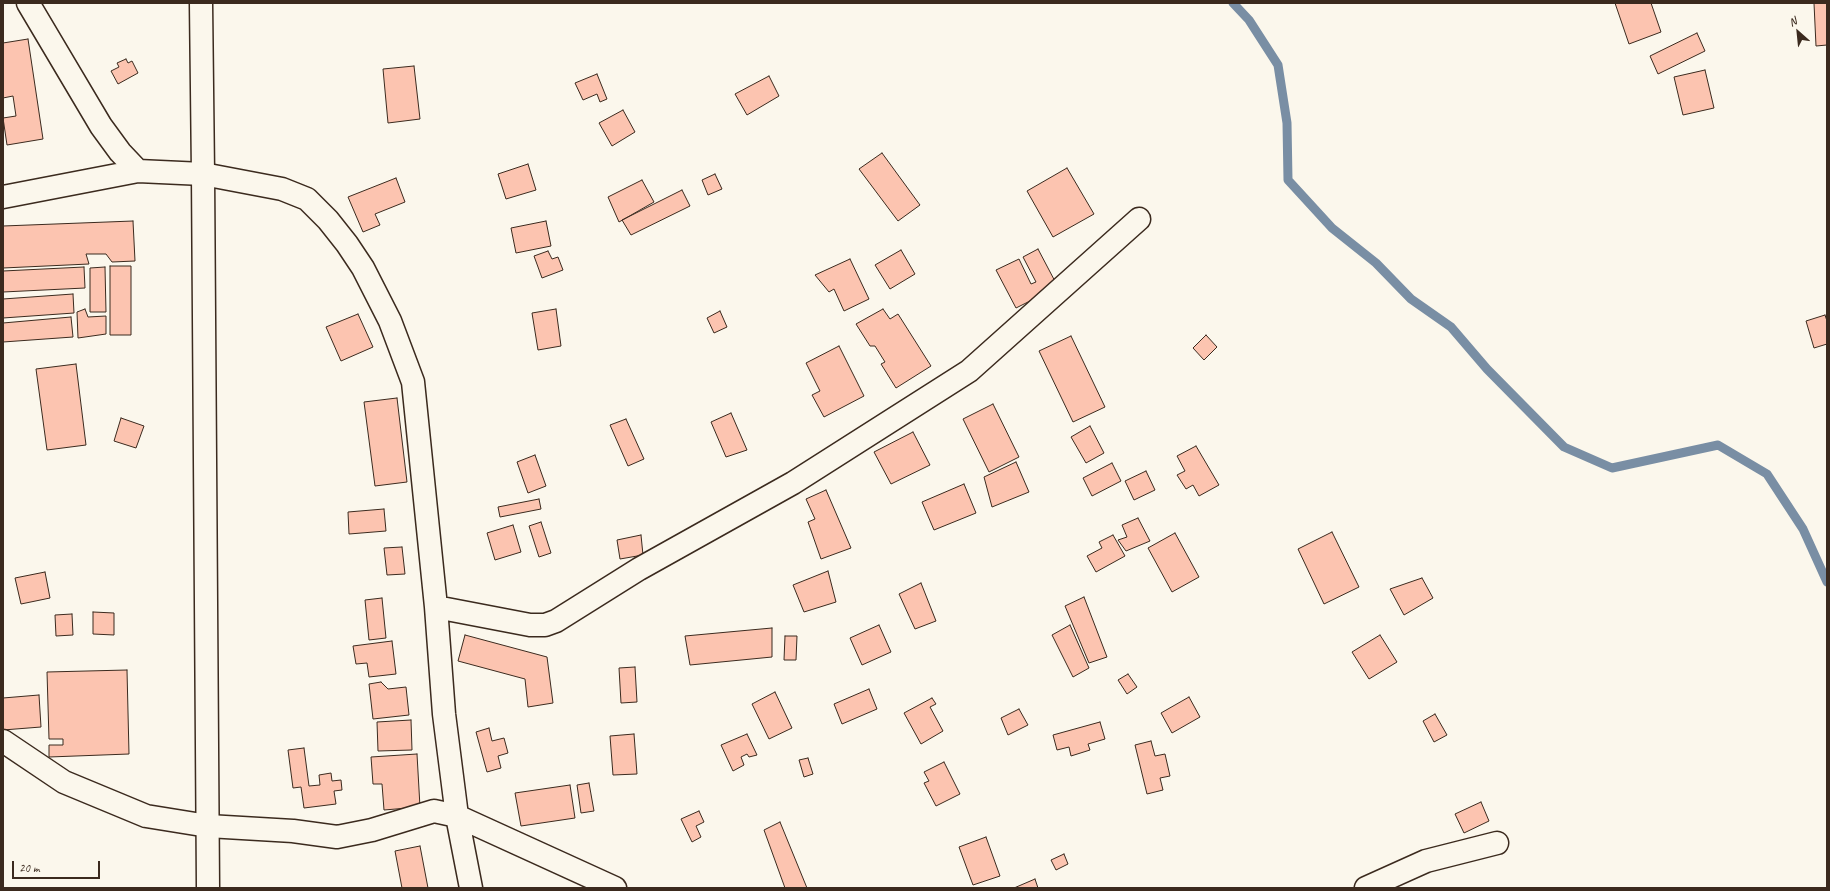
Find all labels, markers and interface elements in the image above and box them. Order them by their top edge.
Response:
north arrow [1778,12,1818,52]
text: N [1786,14,1799,29]
scale bar [14,853,102,879]
text: 20 m [19,860,39,876]

